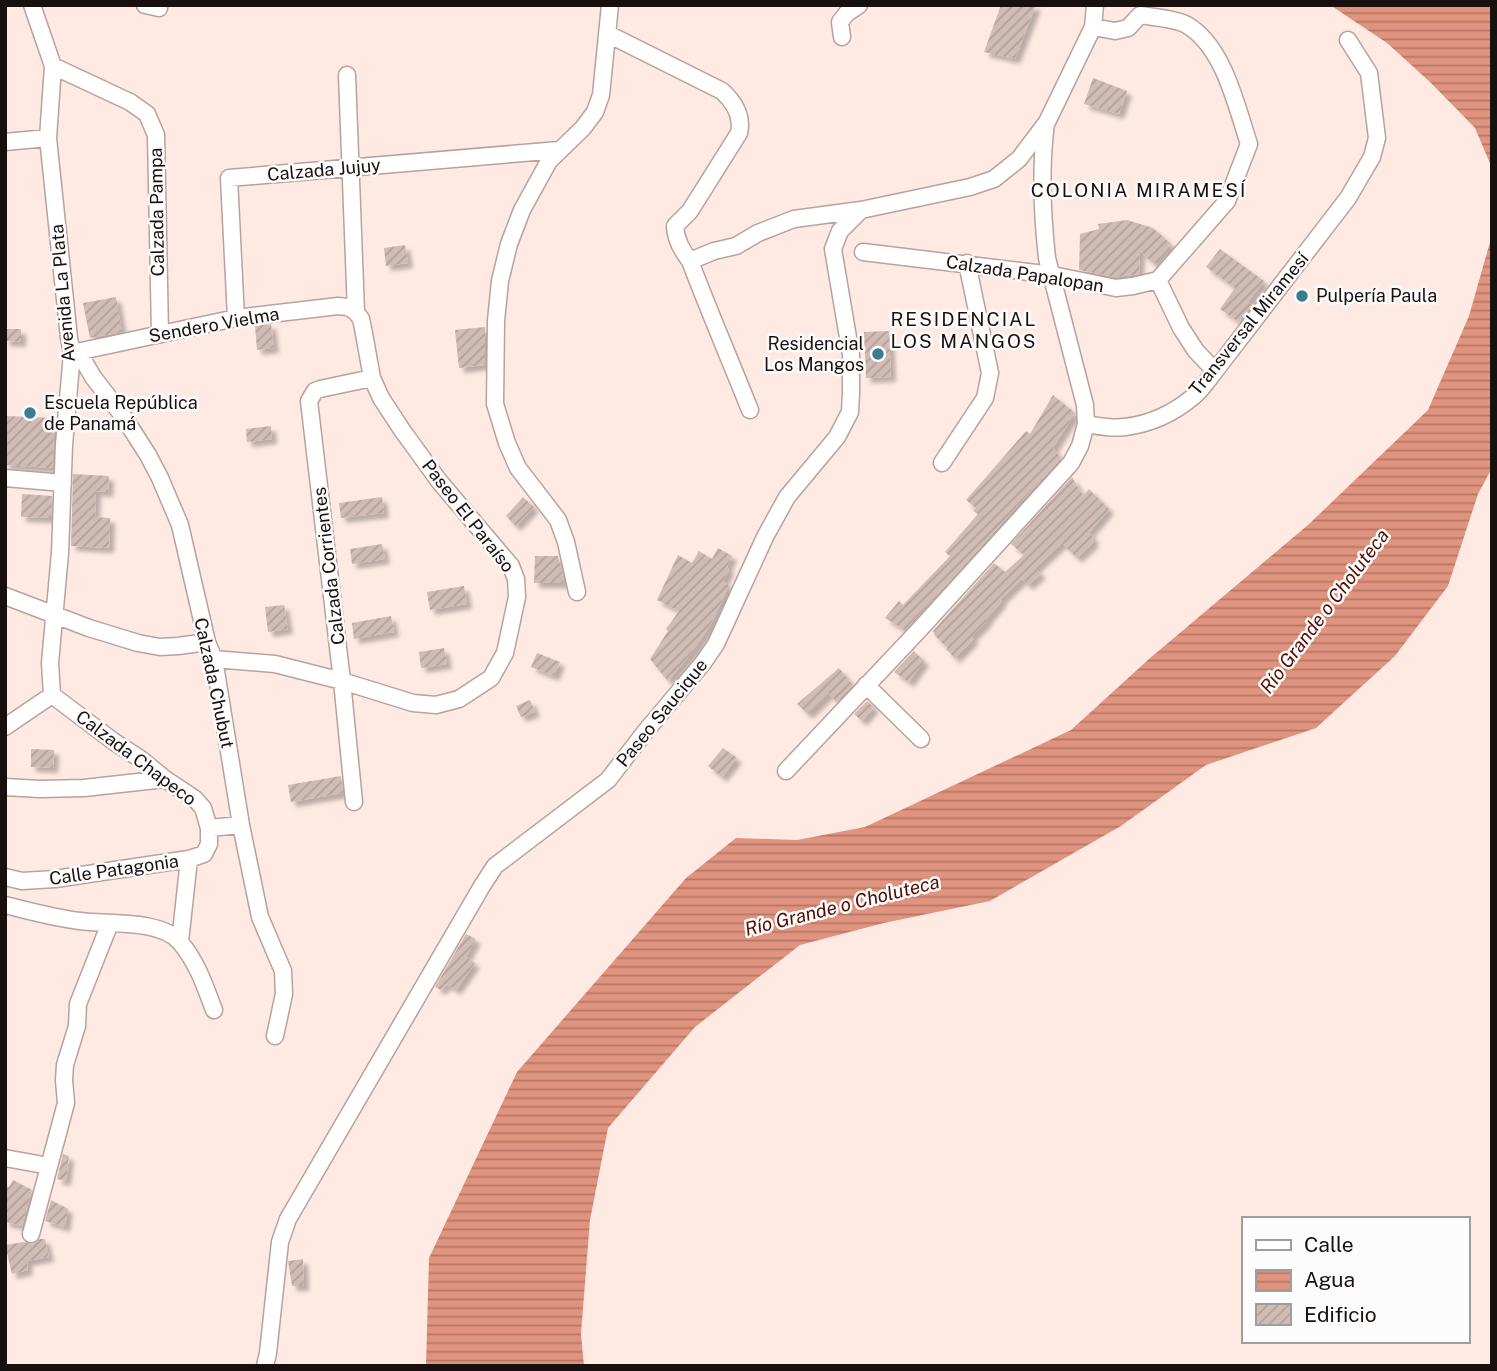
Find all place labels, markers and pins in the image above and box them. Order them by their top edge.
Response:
place label: Pulpería Paula [1316,285,1437,306]
marker: Pulpería Paula [1294,288,1310,304]
place label: Residencial Los Mangos [764,333,864,375]
marker: Residencial Los Mangos [870,346,886,362]
place label: Escuela República de Panamá [44,392,198,434]
marker: Escuela República de Panamá [22,405,38,421]

